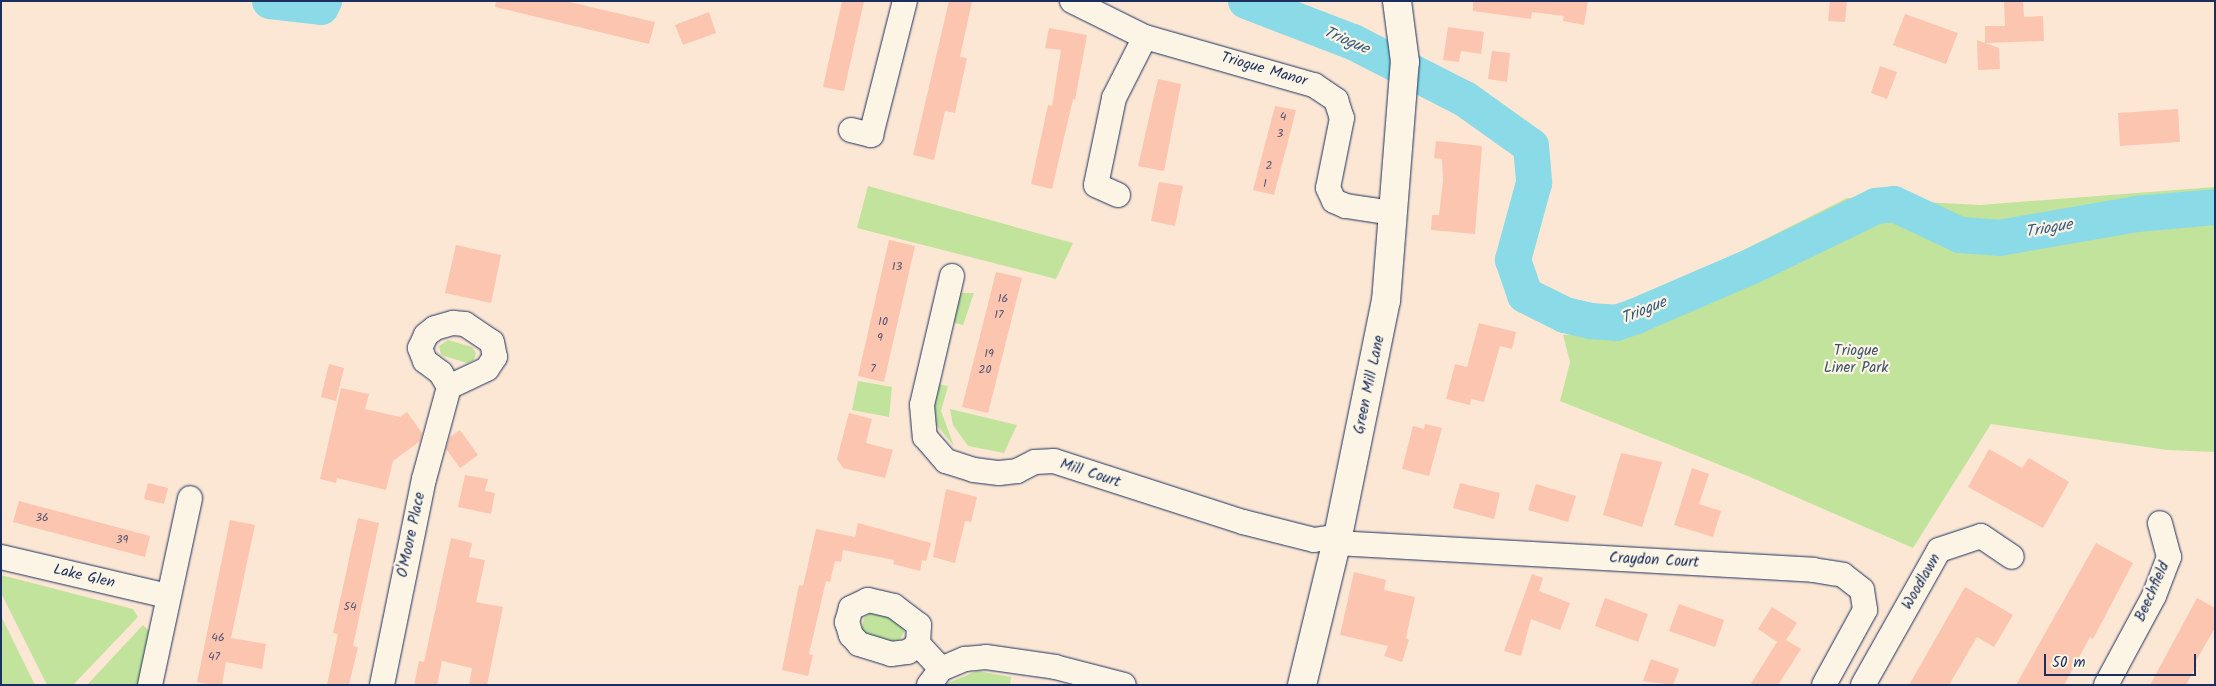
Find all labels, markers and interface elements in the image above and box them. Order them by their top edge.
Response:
water label: Triogue [1320,23,1372,59]
street label: Triogue Manor [1219,49,1309,91]
house number: 4 [1280,110,1286,124]
house number: 3 [1277,127,1283,141]
house number: 2 [1266,159,1272,173]
house number: 1 [1263,177,1267,191]
water label: Triogue [2024,215,2074,243]
house number: 13 [892,260,902,274]
house number: 16 [998,292,1008,306]
water label: Triogue [1618,293,1670,329]
house number: 17 [994,308,1004,322]
house number: 10 [878,315,888,329]
house number: 9 [877,331,883,345]
street label: Green Mill Lane [1351,334,1389,436]
park label: Triogue Liner Park [1824,342,1888,377]
house number: 19 [984,347,994,361]
house number: 7 [870,362,876,376]
house number: 20 [979,363,991,377]
street label: Mill Court [1057,456,1123,492]
street label: O'Moore Place [394,491,430,579]
house number: 36 [35,511,49,525]
house number: 39 [116,533,128,547]
street label: Craydon Court [1609,550,1699,572]
street label: Woodlawn [1899,551,1945,613]
street label: Beechfield [2132,559,2174,625]
street label: Lake Glen [51,561,117,593]
house number: 54 [343,600,357,614]
house number: 46 [211,631,225,645]
scale bar [2046,644,2198,676]
house number: 47 [208,650,220,664]
text: 50 m [2052,651,2086,675]

